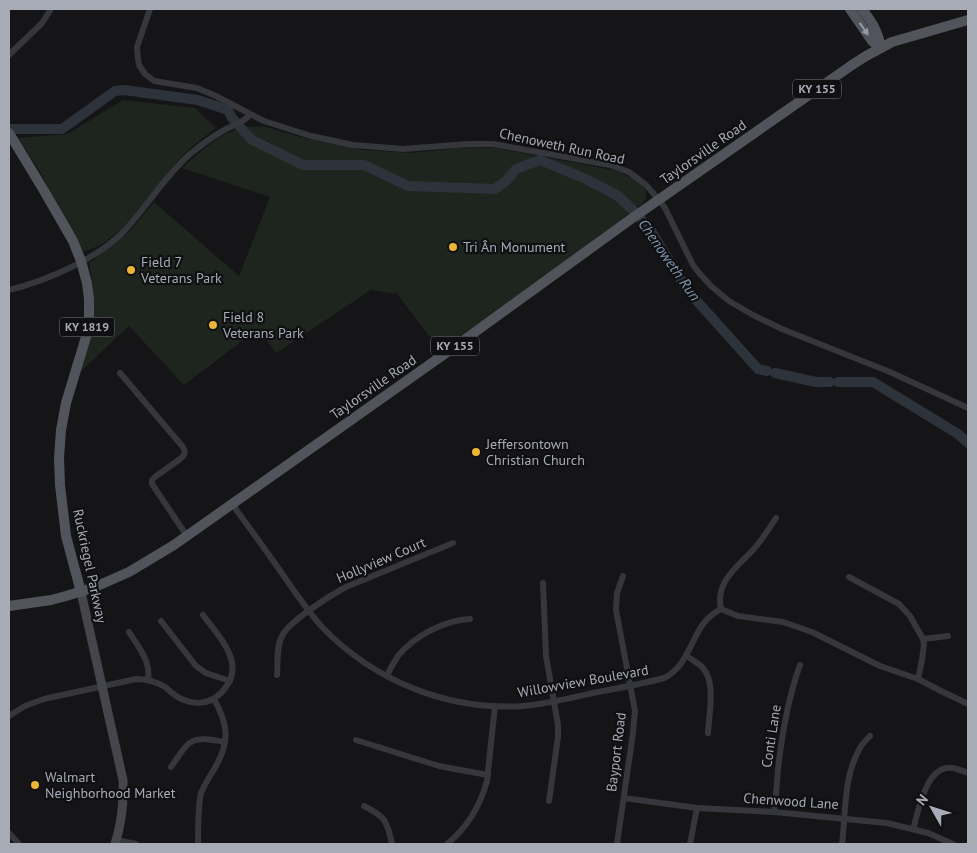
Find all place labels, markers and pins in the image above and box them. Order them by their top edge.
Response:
place label: Tri Ân Monument [463,238,566,256]
marker: Tri Ân Monument [447,241,459,253]
place label: Field 7 Veterans Park [140,253,222,287]
marker: Field 7 Veterans Park [125,264,137,276]
place label: Field 8 Veterans Park [222,308,304,342]
marker: Field 8 Veterans Park [207,319,219,331]
place label: Jeffersontown Christian Church [485,435,585,469]
marker: Jeffersontown Christian Church [470,446,482,458]
place label: Walmart Neighborhood Market [45,768,176,802]
marker: Walmart Neighborhood Market [29,779,41,791]

